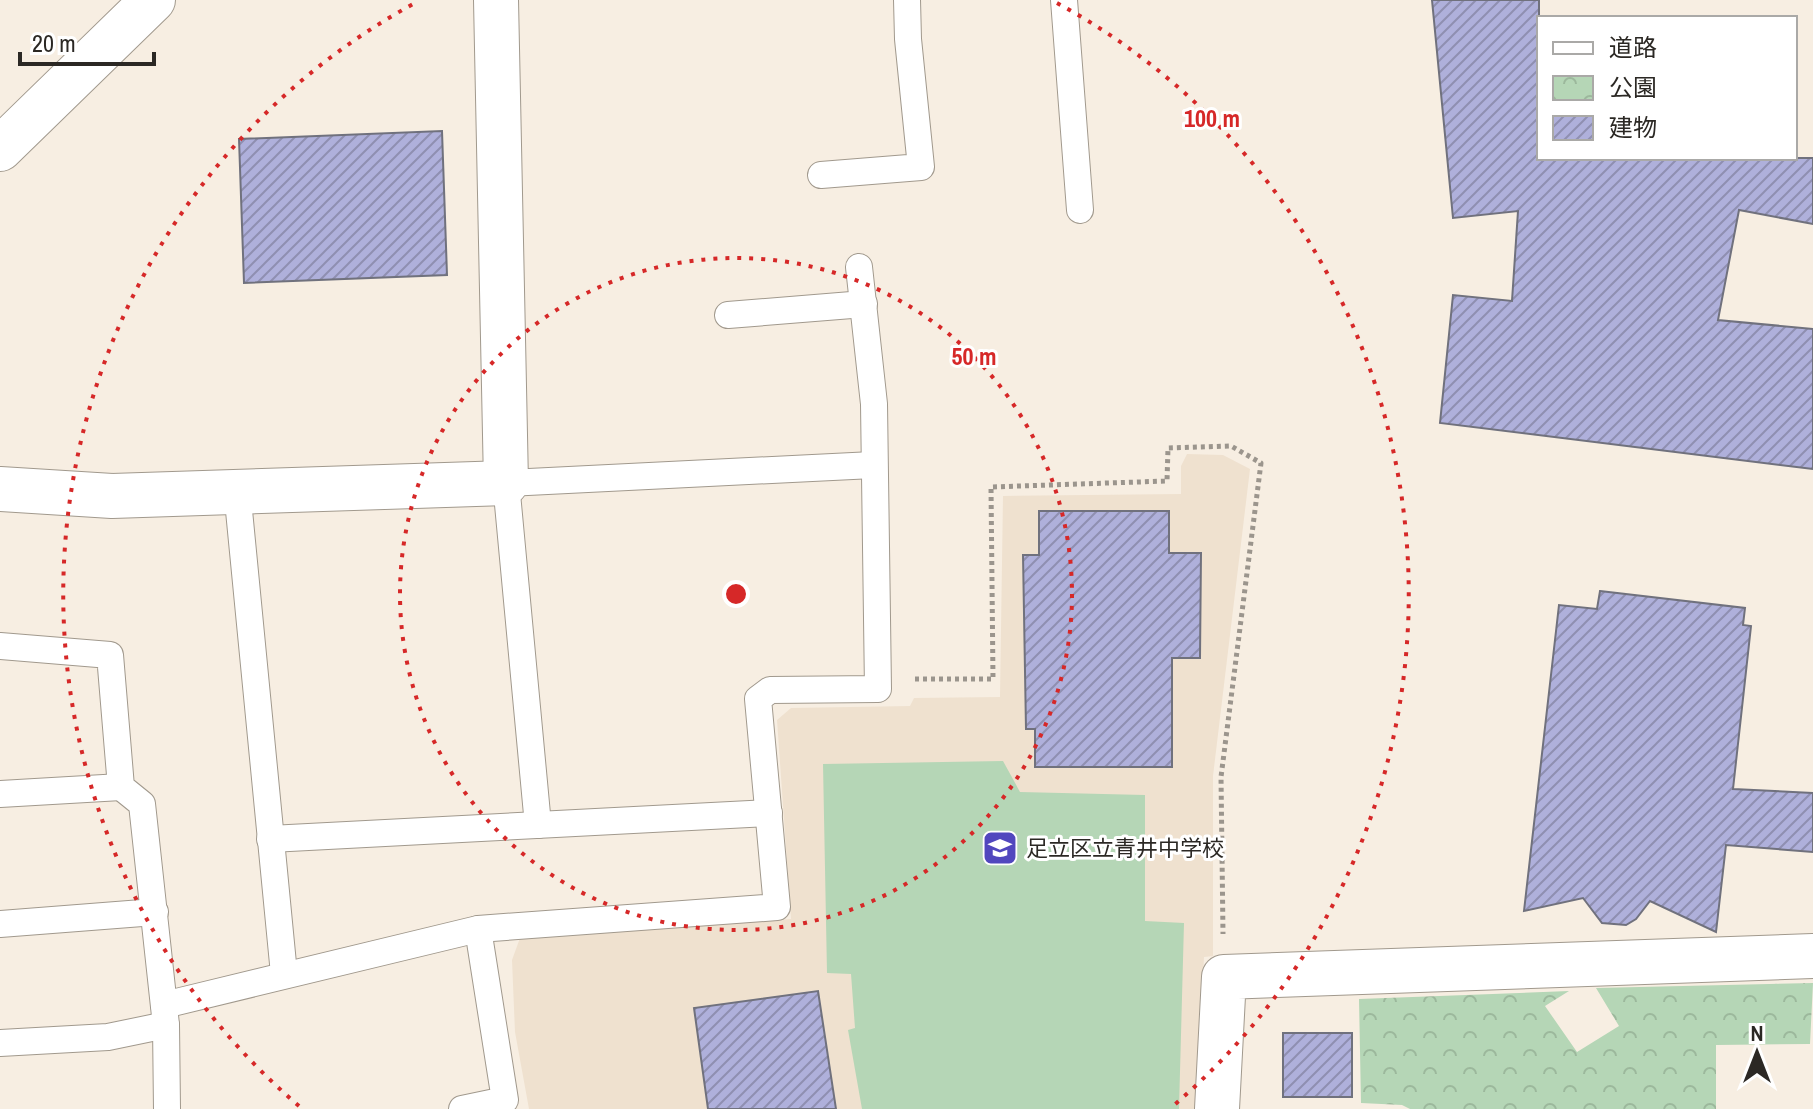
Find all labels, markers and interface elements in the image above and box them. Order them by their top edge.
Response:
scale bar [20,16,154,66]
legend [1537,16,1797,160]
text: 20 m [32,27,76,59]
text: 道路 [1609,31,1657,63]
text: 公園 [1609,71,1657,103]
text: 100 m [1184,102,1240,134]
text: 建物 [1609,111,1657,143]
text: 50 m [952,340,996,372]
centre of rings [722,580,750,608]
school or university icon: 足立区立青井中学校 [981,829,1019,867]
place label: 足立区立青井中学校 [1026,833,1224,863]
north arrow [1717,1013,1797,1093]
text: N [1750,1018,1764,1048]

